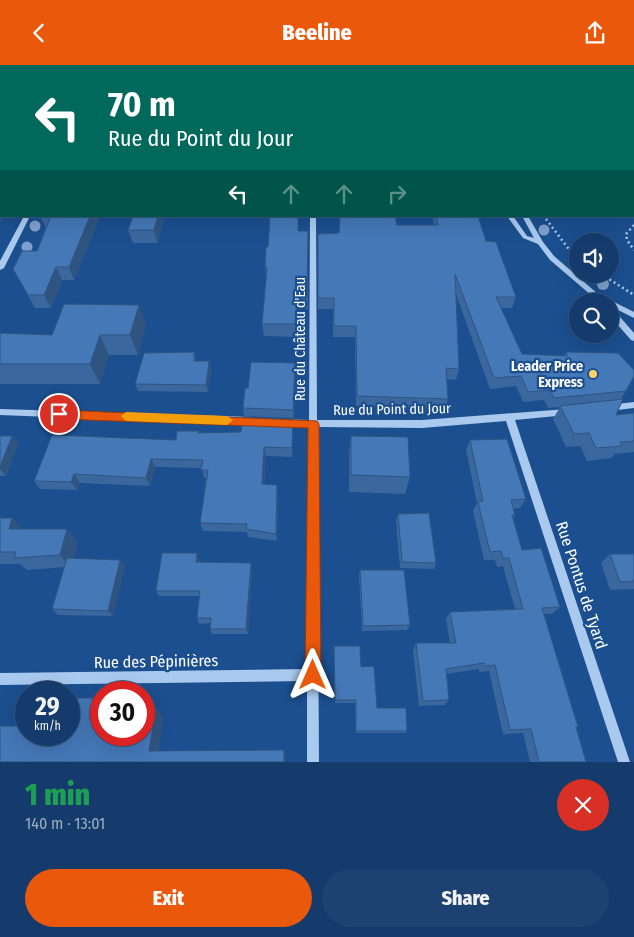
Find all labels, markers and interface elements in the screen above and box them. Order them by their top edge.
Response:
icon: back [25,19,53,47]
text: Beeline [282,19,352,46]
icon: share [581,19,609,47]
text: 70 m [108,83,176,125]
icon: left [25,85,90,150]
text: Rue du Point du Jour [108,125,293,152]
icon: left [224,180,252,208]
icon: ahead [277,180,305,208]
icon: ahead [330,180,358,208]
icon: right [383,180,411,208]
map controls [569,233,619,343]
button: sound [569,233,619,283]
street label: Rue du Château d'Eau [292,277,309,401]
button: search [569,293,619,343]
place label: Leader Price Express [511,358,583,391]
marker: Leader Price Express [587,368,599,380]
pin [38,393,80,435]
icon: arrive [45,400,73,428]
street label: Rue du Point du Jour [333,400,451,419]
street label: Rue Pontus de Tyard [552,519,611,651]
position arrow [286,648,338,700]
street label: Rue des Pépinières [94,651,219,672]
speed limit sign: 30 [90,681,155,746]
text: 29 [35,692,60,722]
text: km/h [34,719,61,733]
text: 1 min [25,777,90,813]
button: close [557,779,609,831]
text: 140 m · 13:01 [25,814,105,833]
button: Exit [25,869,312,927]
button: Share [322,869,609,927]

